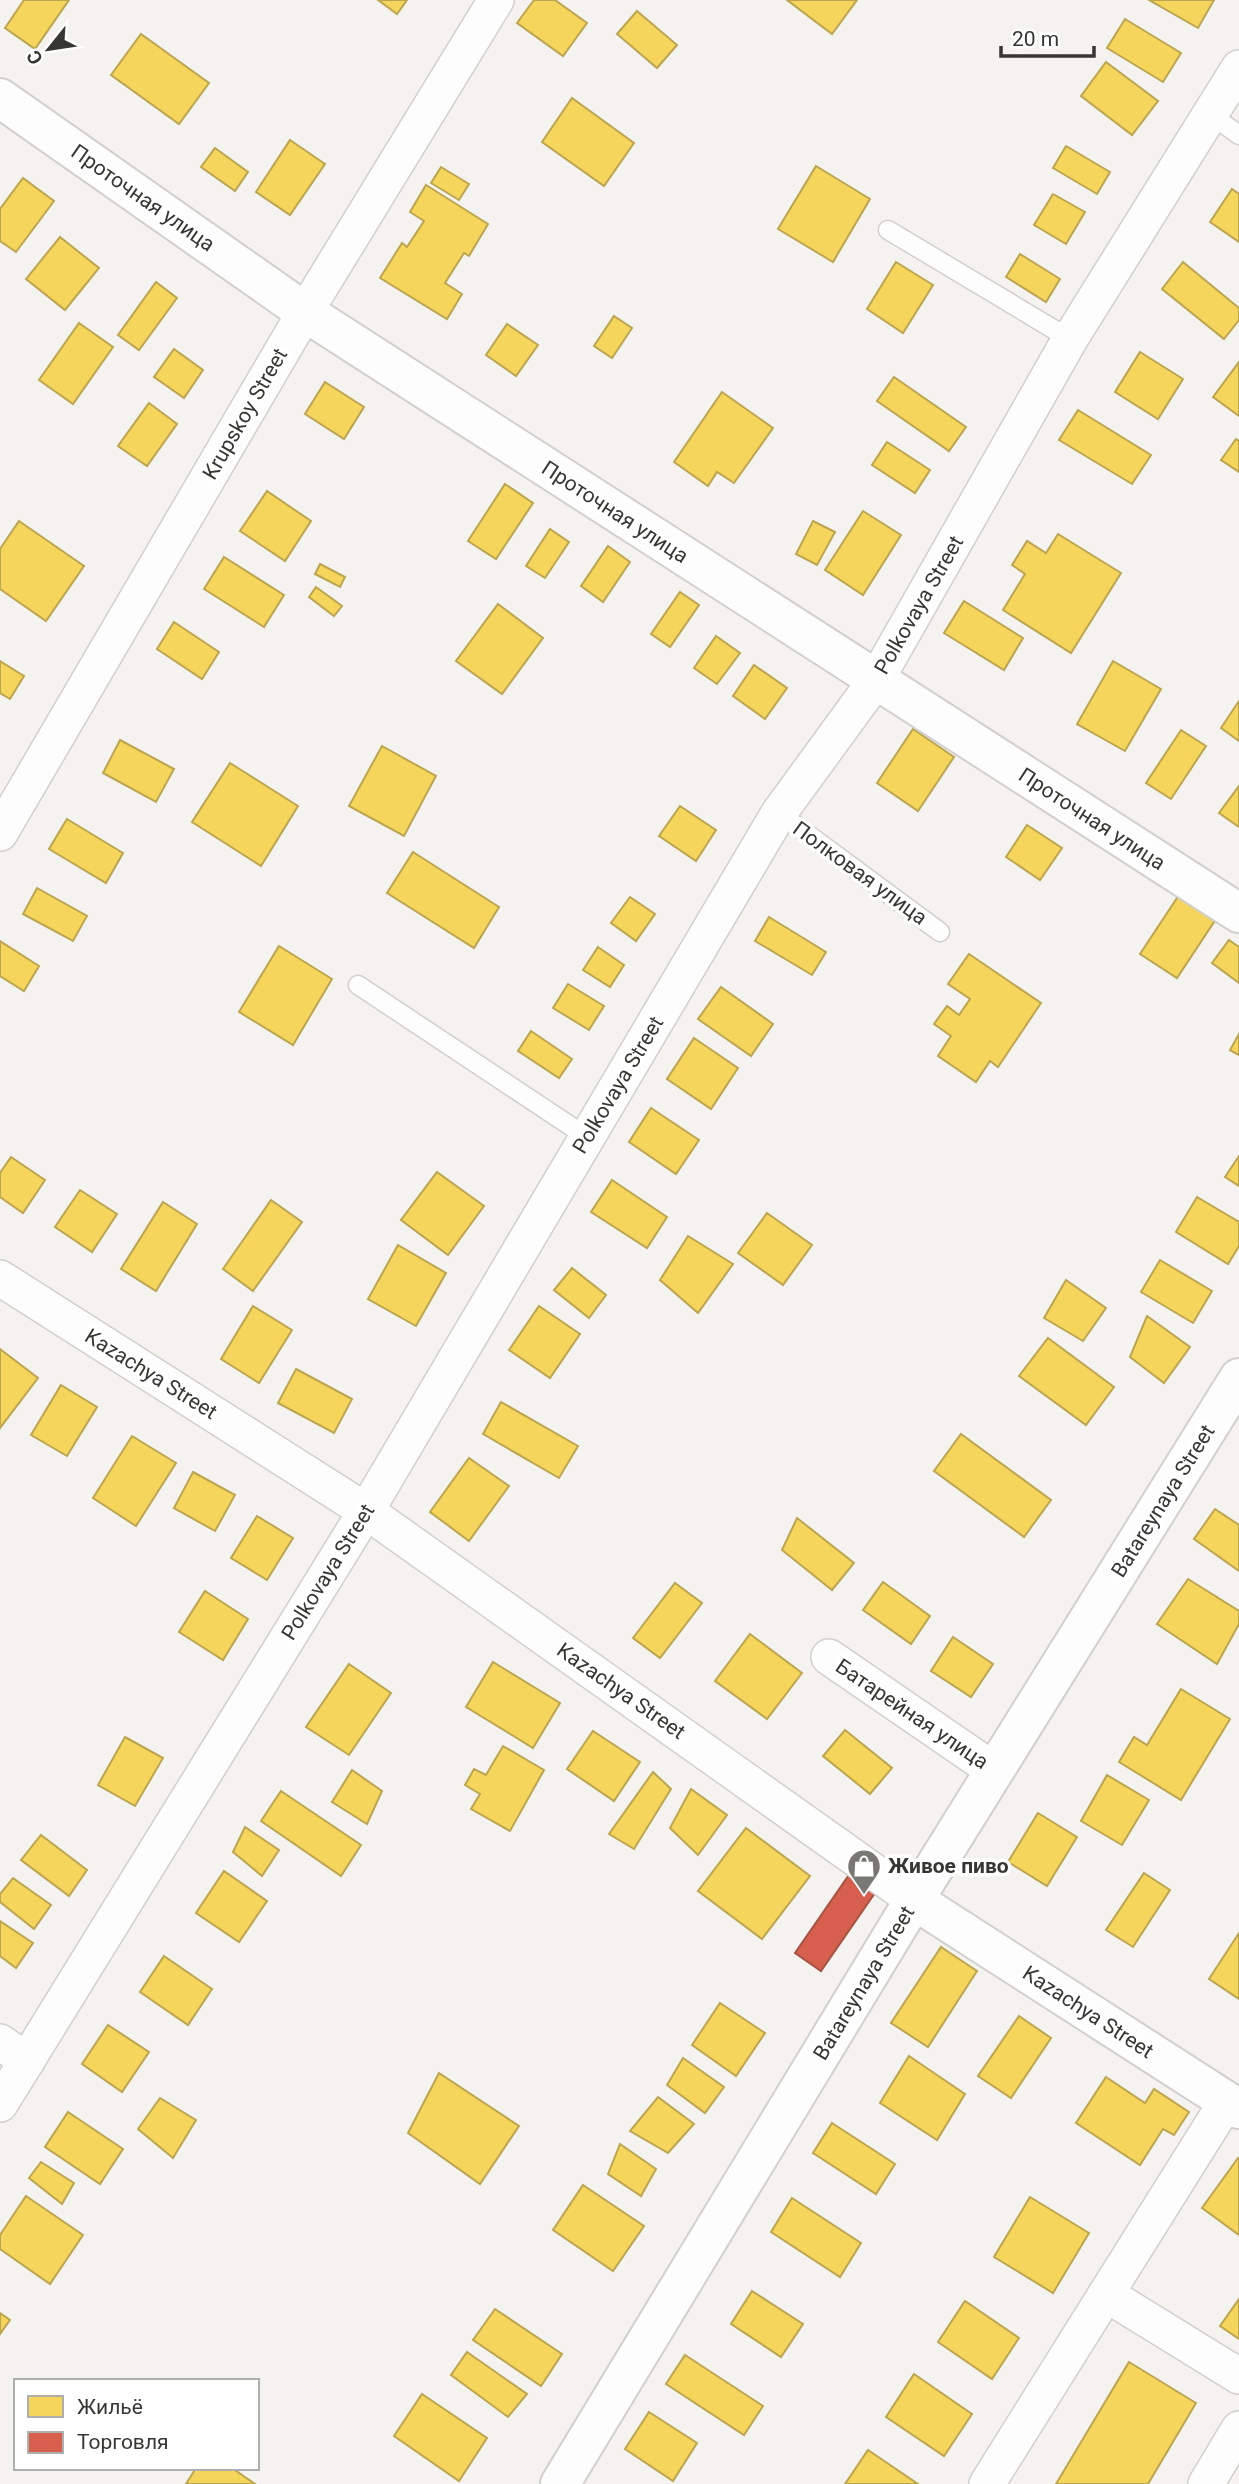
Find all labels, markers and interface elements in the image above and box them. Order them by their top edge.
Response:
north arrow [14,14,84,84]
scale bar [1001,14,1094,58]
text: 20 m [1012,27,1059,51]
text: С [22,46,48,68]
street label: Проточная улица [67,140,219,256]
street label: Krupskoy Street [198,344,292,484]
street label: Проточная улица [537,456,693,568]
street label: Polkovaya Street [870,531,968,678]
street label: Проточная улица [1014,763,1170,875]
street label: Полковая улица [788,816,932,930]
street label: Polkovaya Street [568,1012,668,1158]
street label: Kazachya Street [81,1324,221,1424]
street label: Batareynaya Street [1106,1420,1220,1582]
street label: Polkovaya Street [277,1499,380,1644]
street label: Kazachya Street [552,1638,690,1744]
street label: Батарейная улица [831,1654,993,1774]
shop icon: Живое пиво [845,1847,883,1896]
place label: Живое пиво [888,1854,1009,1878]
street label: Batareynaya Street [809,1902,920,2064]
street label: Kazachya Street [1018,1961,1158,2063]
legend [14,2379,259,2470]
text: Жильё [77,2395,143,2419]
text: Торговля [77,2430,169,2454]

